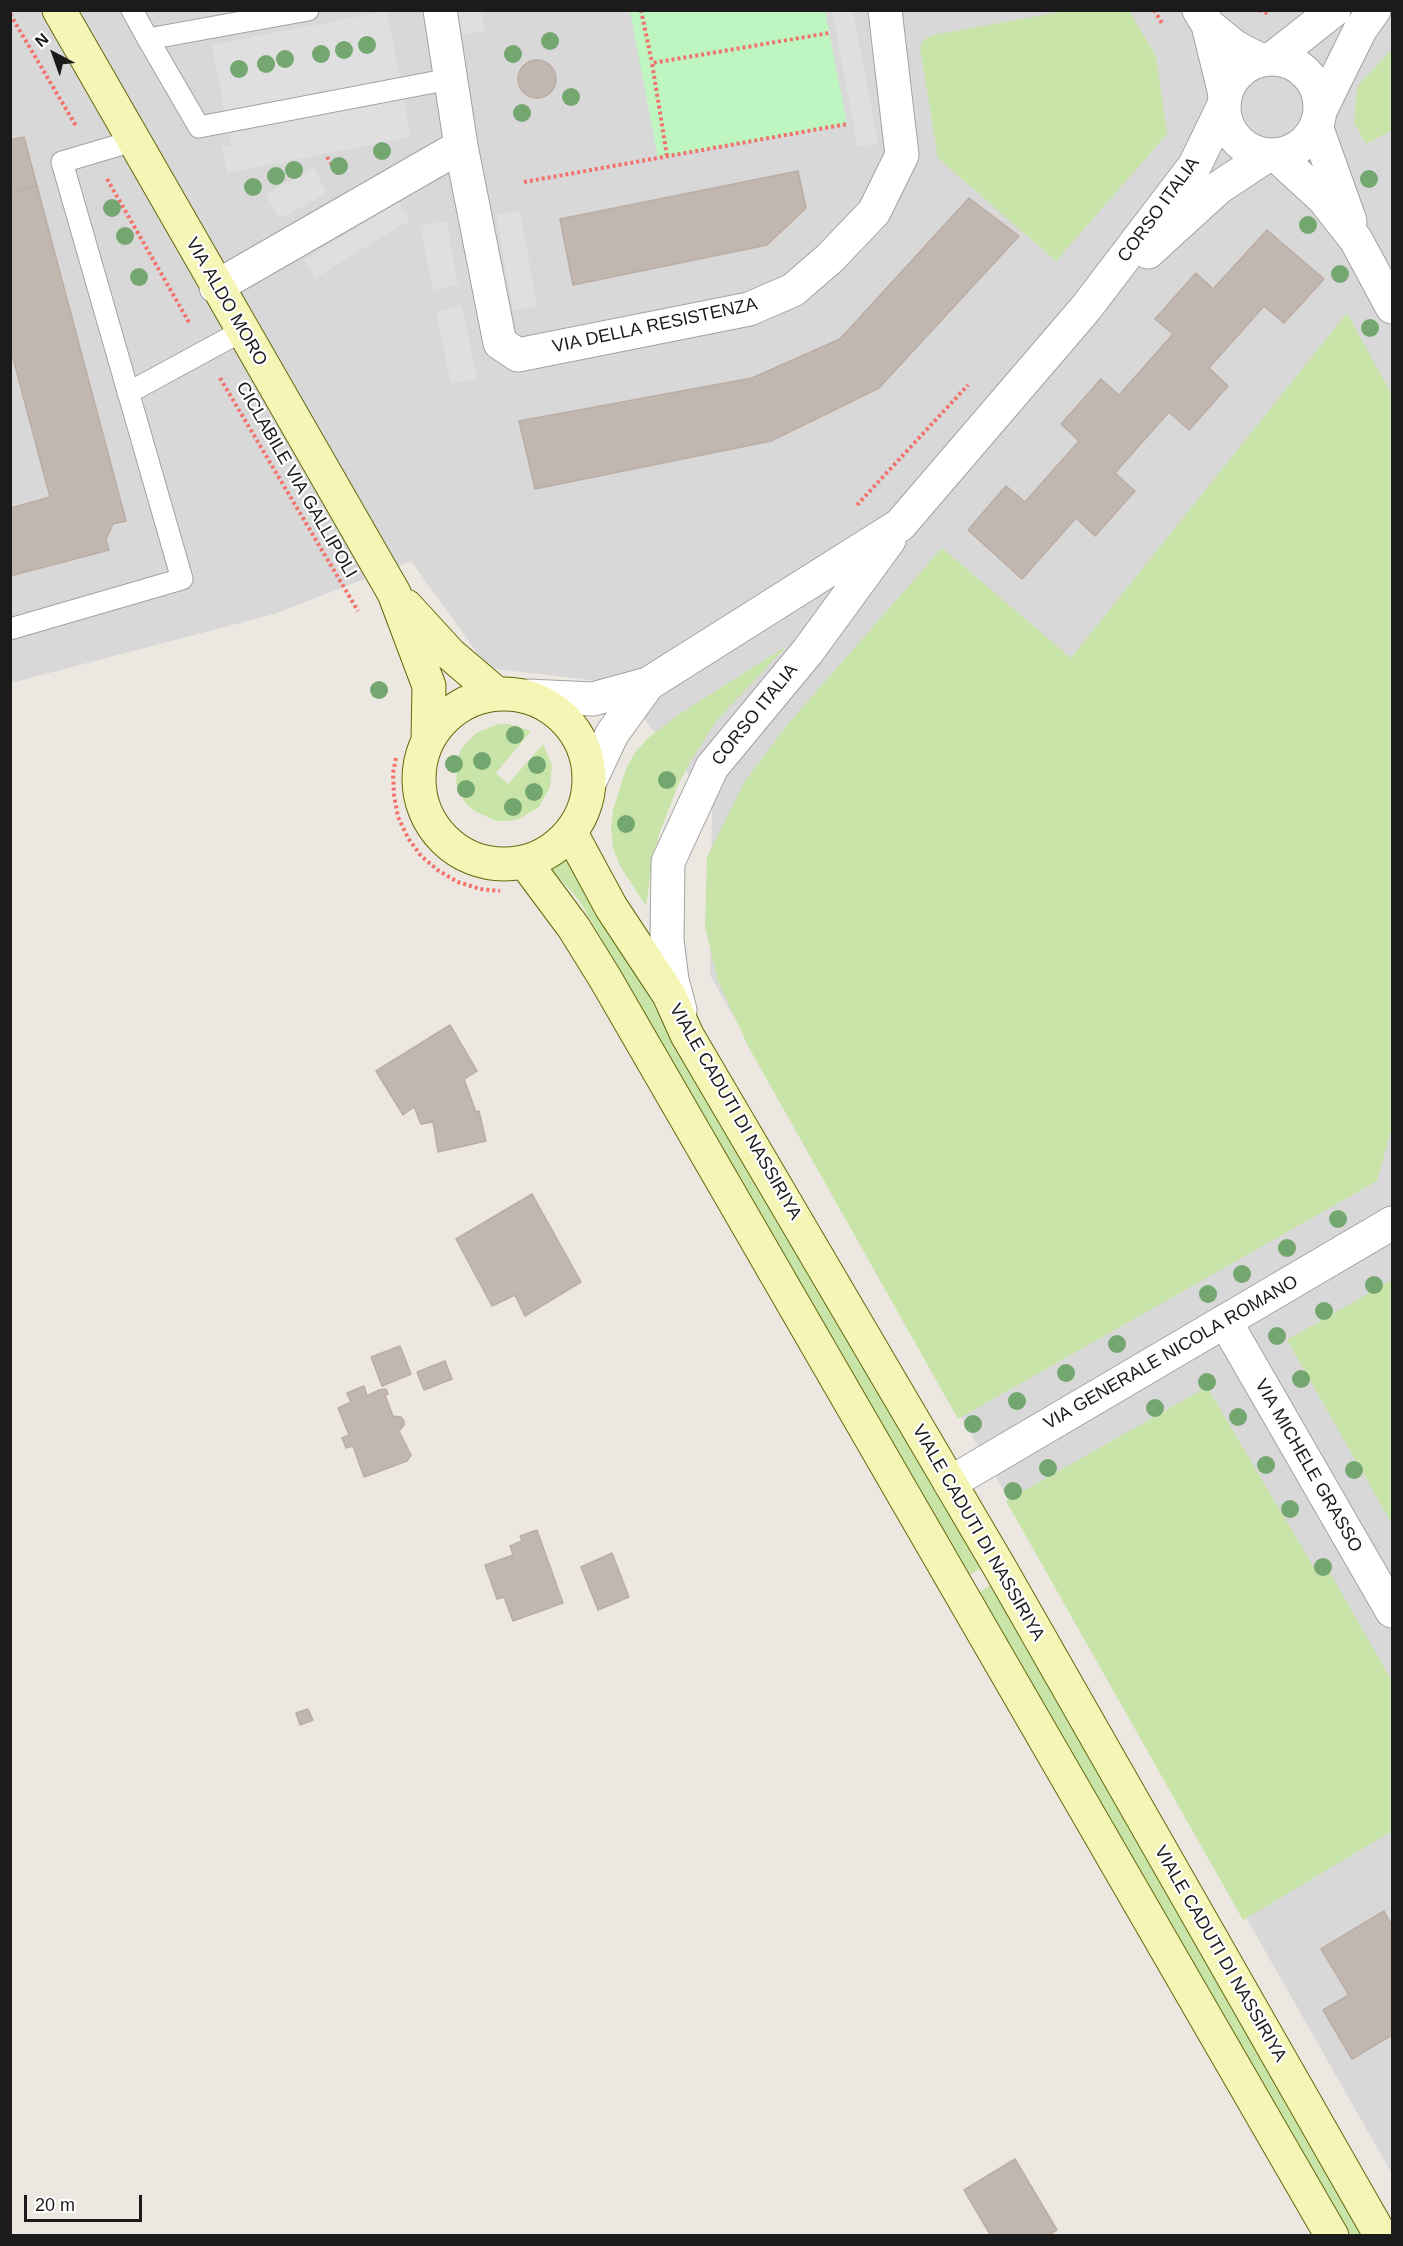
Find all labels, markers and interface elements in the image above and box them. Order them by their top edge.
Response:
north arrow [24,24,84,84]
text: N [32,30,52,50]
street label: CORSO ITALIA [1114,153,1204,267]
street label: VIA ALDO MORO [181,234,271,370]
street label: VIA DELLA RESISTENZA [551,294,759,358]
street label: CICLABILE VIA GALLIPOLI [231,378,361,582]
street label: CORSO ITALIA [707,660,803,770]
street label: VIALE CADUTI DI NASSIRIYA [664,1000,806,1224]
street label: VIA GENERALE NICOLA ROMANO [1040,1271,1302,1435]
street label: VIA MICHELE GRASSO [1250,1376,1366,1556]
street label: VIALE CADUTI DI NASSIRIYA [907,1421,1049,1645]
street label: VIALE CADUTI DI NASSIRIYA [1149,1842,1291,2066]
scale bar [27,2183,146,2221]
text: 20 m [35,2195,75,2215]

